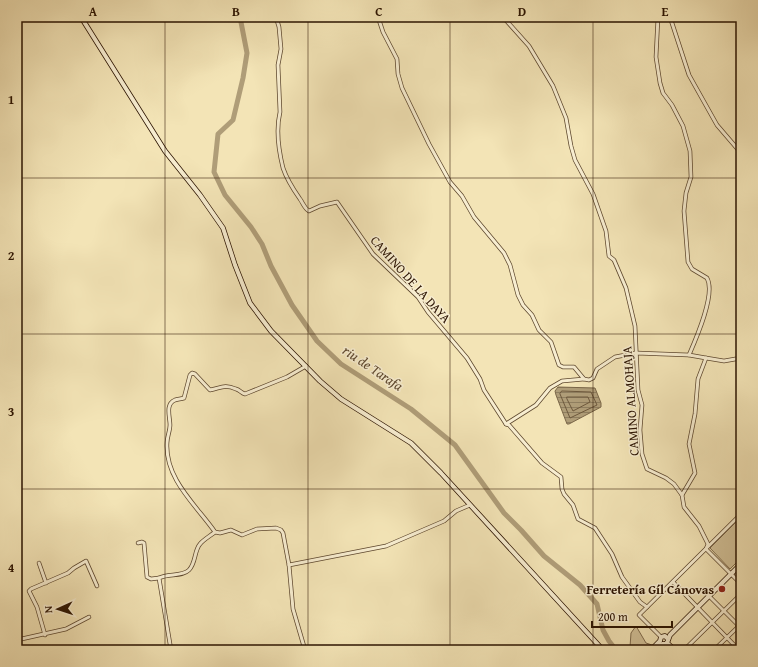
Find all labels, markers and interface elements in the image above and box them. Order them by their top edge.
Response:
text: A [89,2,98,21]
text: B [232,2,240,21]
text: C [375,2,383,21]
text: D [518,2,526,21]
text: E [662,2,669,21]
text: 1 [8,90,14,109]
street label: CAMINO DE LA DAYA [366,231,455,327]
text: 2 [8,246,15,265]
water label: riu de Tarafa [339,340,408,396]
street label: CAMINO ALMOHAJA [617,345,644,456]
text: 3 [8,402,14,421]
text: 4 [8,558,15,577]
place label: Ferretería Gíl Cánovas [587,580,714,599]
marker: Ferretería Gíl Cánovas [717,584,727,594]
north arrow [38,589,78,629]
scale bar [592,603,672,629]
text: N [40,605,56,614]
text: 200 m [598,608,628,625]

